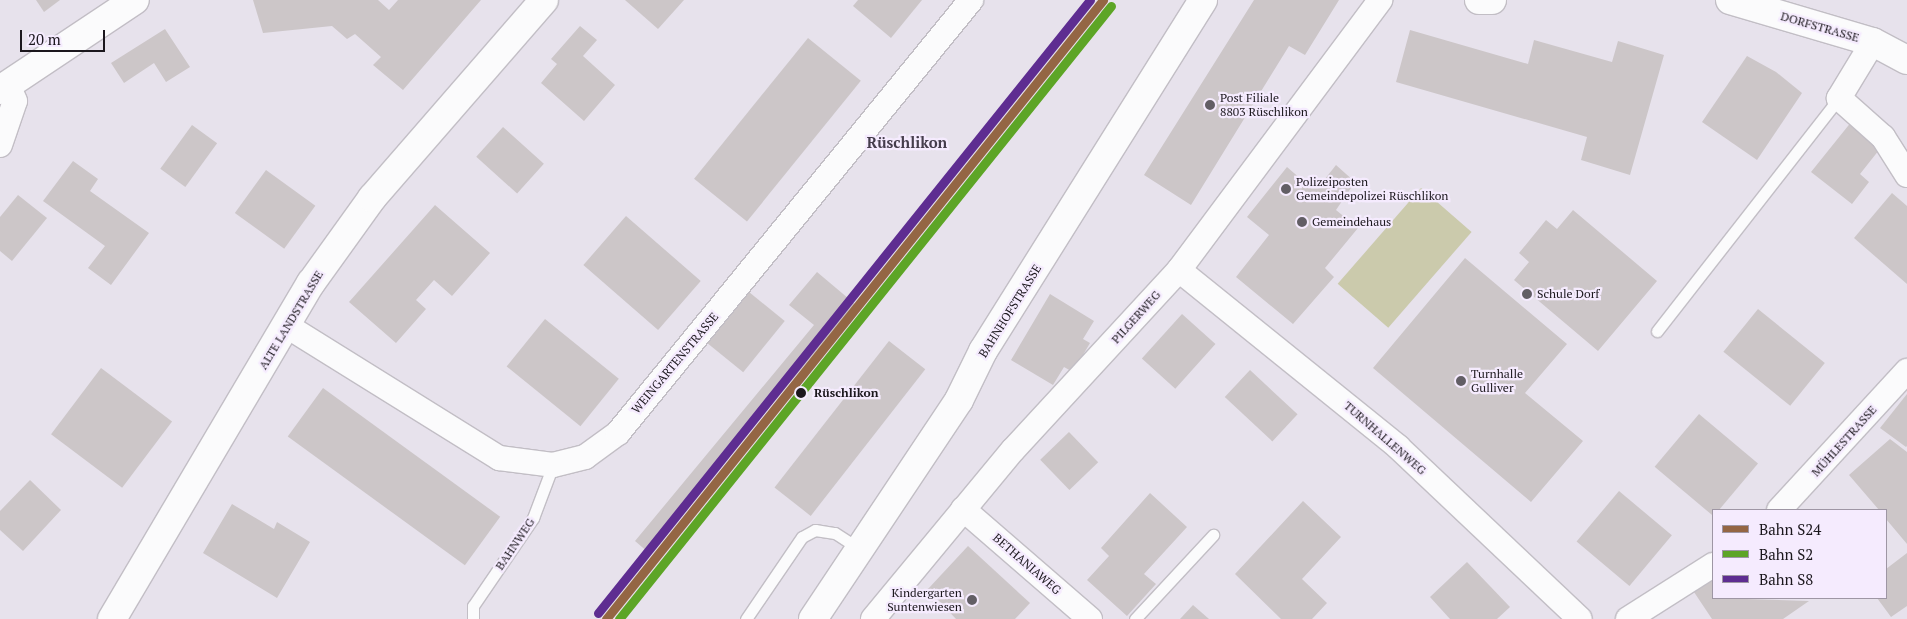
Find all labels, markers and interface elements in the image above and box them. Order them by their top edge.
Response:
street label: DORFSTRASSE [1779,9,1861,45]
scale bar [22,20,108,52]
text: 20 m [28,29,61,49]
place label: Post Filiale 8803 Rüschlikon [1220,91,1308,119]
marker: Post Filiale 8803 Rüschlikon [1204,99,1216,111]
district label: Rüschlikon [867,134,947,152]
place label: Polizeiposten Gemeindepolizei Rüschlikon [1296,175,1448,203]
marker: Polizeiposten Gemeindepolizei Rüschlikon [1280,183,1292,195]
place label: Gemeindehaus [1312,215,1391,229]
marker: Gemeindehaus [1296,216,1308,228]
street label: BAHNHOFSTRASSE [976,262,1044,360]
street label: ALTE LANDSTRASSE [256,268,326,372]
place label: Schule Dorf [1537,287,1599,301]
street label: PILGERWEG [1108,288,1164,346]
marker: Schule Dorf [1521,288,1533,300]
street label: WEINGARTENSTRASSE [629,310,721,416]
place label: Turnhalle Gulliver [1471,367,1523,395]
marker: Turnhalle Gulliver [1455,375,1467,387]
marker: Rüschlikon [792,384,810,402]
place label: Rüschlikon [814,386,878,400]
street label: TURNHALLENWEG [1341,398,1429,478]
street label: MÜHLESTRASSE [1808,403,1880,479]
legend [1712,509,1887,599]
street label: BAHNWEG [492,515,538,573]
text: Bahn S24 [1759,519,1821,539]
street label: BETHANIAWEG [990,531,1064,597]
text: Bahn S2 [1759,544,1813,564]
text: Bahn S8 [1759,569,1813,589]
place label: Kindergarten Suntenwiesen [887,586,962,614]
marker: Kindergarten Suntenwiesen [966,594,978,606]

